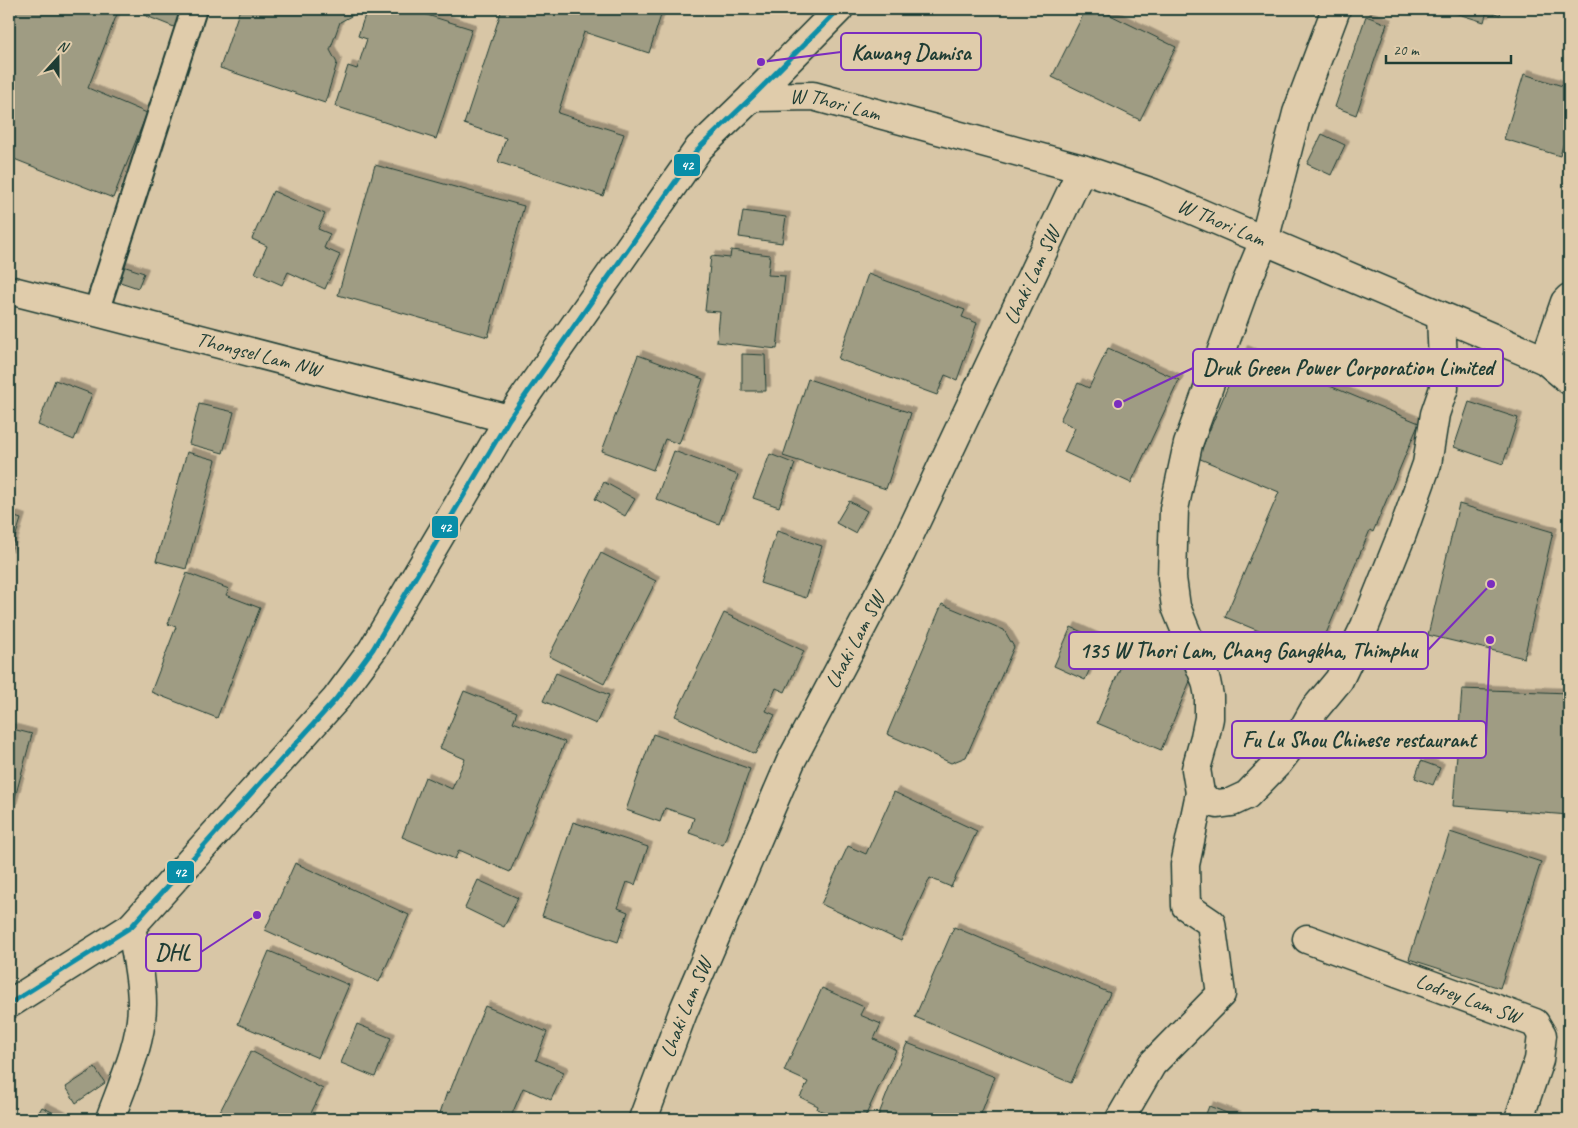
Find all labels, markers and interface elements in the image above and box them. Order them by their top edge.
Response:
north arrow [32,32,82,82]
scale bar [1386,32,1510,64]
callout: Kawang Damisa [841,33,981,70]
text: N [55,37,72,57]
text: Kawang Damisa [851,39,973,67]
text: 20 m [1393,41,1420,60]
street label: W Thori Lam [790,83,885,127]
line badge: 42 [673,153,701,177]
text: 42 [681,157,695,174]
street label: W Thori Lam [1174,192,1271,253]
street label: Lhaki Lam SW [998,220,1067,329]
street label: Thongsel Lam NW [194,326,327,384]
callout: Druk Green Power Corporation Limited [1193,349,1503,386]
text: Druk Green Power Corporation Limited [1203,354,1497,382]
line badge: 42 [431,515,459,539]
text: 42 [439,519,453,536]
street label: Lhaki Lam SW [819,585,892,692]
callout: 135 W Thori Lam, Chang Gangkha, Thimphu [1069,632,1428,669]
text: 135 W Thori Lam, Chang Gangkha, Thimphu [1079,637,1419,665]
callout: Fu Lu Shou Chinese restaurant [1232,721,1486,758]
text: Fu Lu Shou Chinese restaurant [1242,726,1478,754]
line badge: 42 [166,860,195,884]
text: 42 [174,864,188,881]
callout: DHL [146,934,201,971]
text: DHL [156,939,192,967]
street label: Lhaki Lam SW [654,951,719,1061]
street label: Lodrey Lam SW [1412,967,1527,1031]

